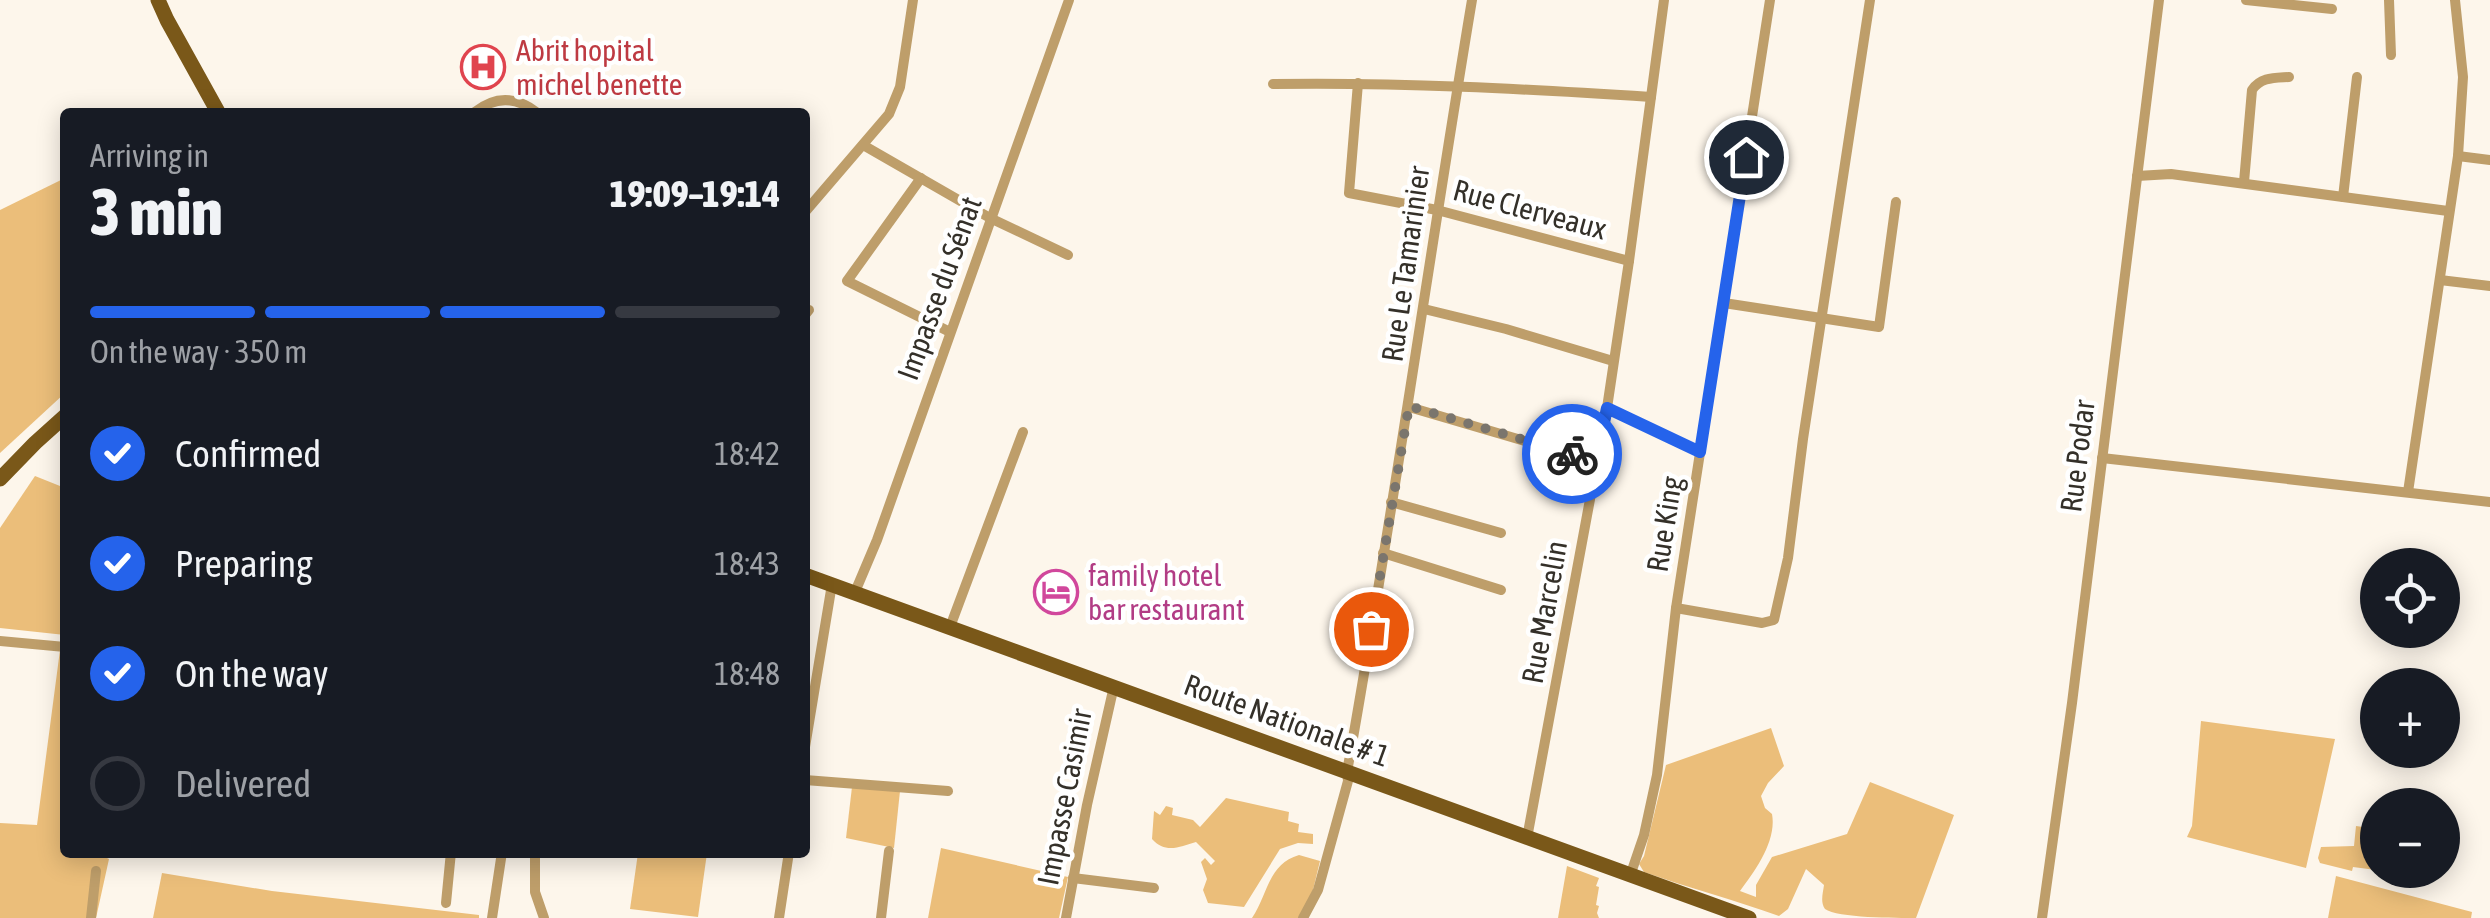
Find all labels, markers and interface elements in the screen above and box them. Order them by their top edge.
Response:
place label: Abrit hopital michel benette [516,33,682,101]
hospital icon: Abrit hopital michel benette [460,44,506,90]
pin [1704,115,1789,200]
icon: home [1719,130,1774,185]
text: Arriving in [90,137,209,174]
street label: Rue Le Tamarinier [1374,163,1436,364]
text: 19:09–19:14 [610,172,780,215]
street label: Rue Clerveaux [1450,172,1610,246]
text: 3 min [90,174,223,249]
street label: Impasse du Sénat [890,192,988,384]
text: On the way · 350 m [90,333,307,370]
street label: Rue Podar [2053,397,2101,514]
courier [1522,404,1622,504]
icon: check [90,426,145,481]
icon: bike [1545,427,1600,482]
text: Confirmed [175,432,321,475]
text: 18:42 [714,435,780,472]
street label: Rue King [1640,474,1688,574]
icon: check [90,536,145,591]
street label: Rue Marcelin [1515,538,1573,686]
text: Preparing [175,542,313,585]
text: 18:43 [714,545,780,582]
map controls [2360,548,2460,888]
button: locate [2360,548,2460,648]
place label: family hotel bar restaurant [1088,558,1245,626]
hotel icon: family hotel bar restaurant [1033,569,1079,615]
pin [1329,587,1414,672]
icon: bag [1344,602,1399,657]
icon: check [90,646,145,701]
text: On the way [175,652,328,695]
text: 18:48 [714,655,780,692]
street label: Route Nationale # 1 [1180,667,1394,773]
button: + [2360,668,2460,768]
street label: Impasse Casimir [1030,705,1098,888]
text: Delivered [175,762,311,805]
button: − [2360,788,2460,888]

